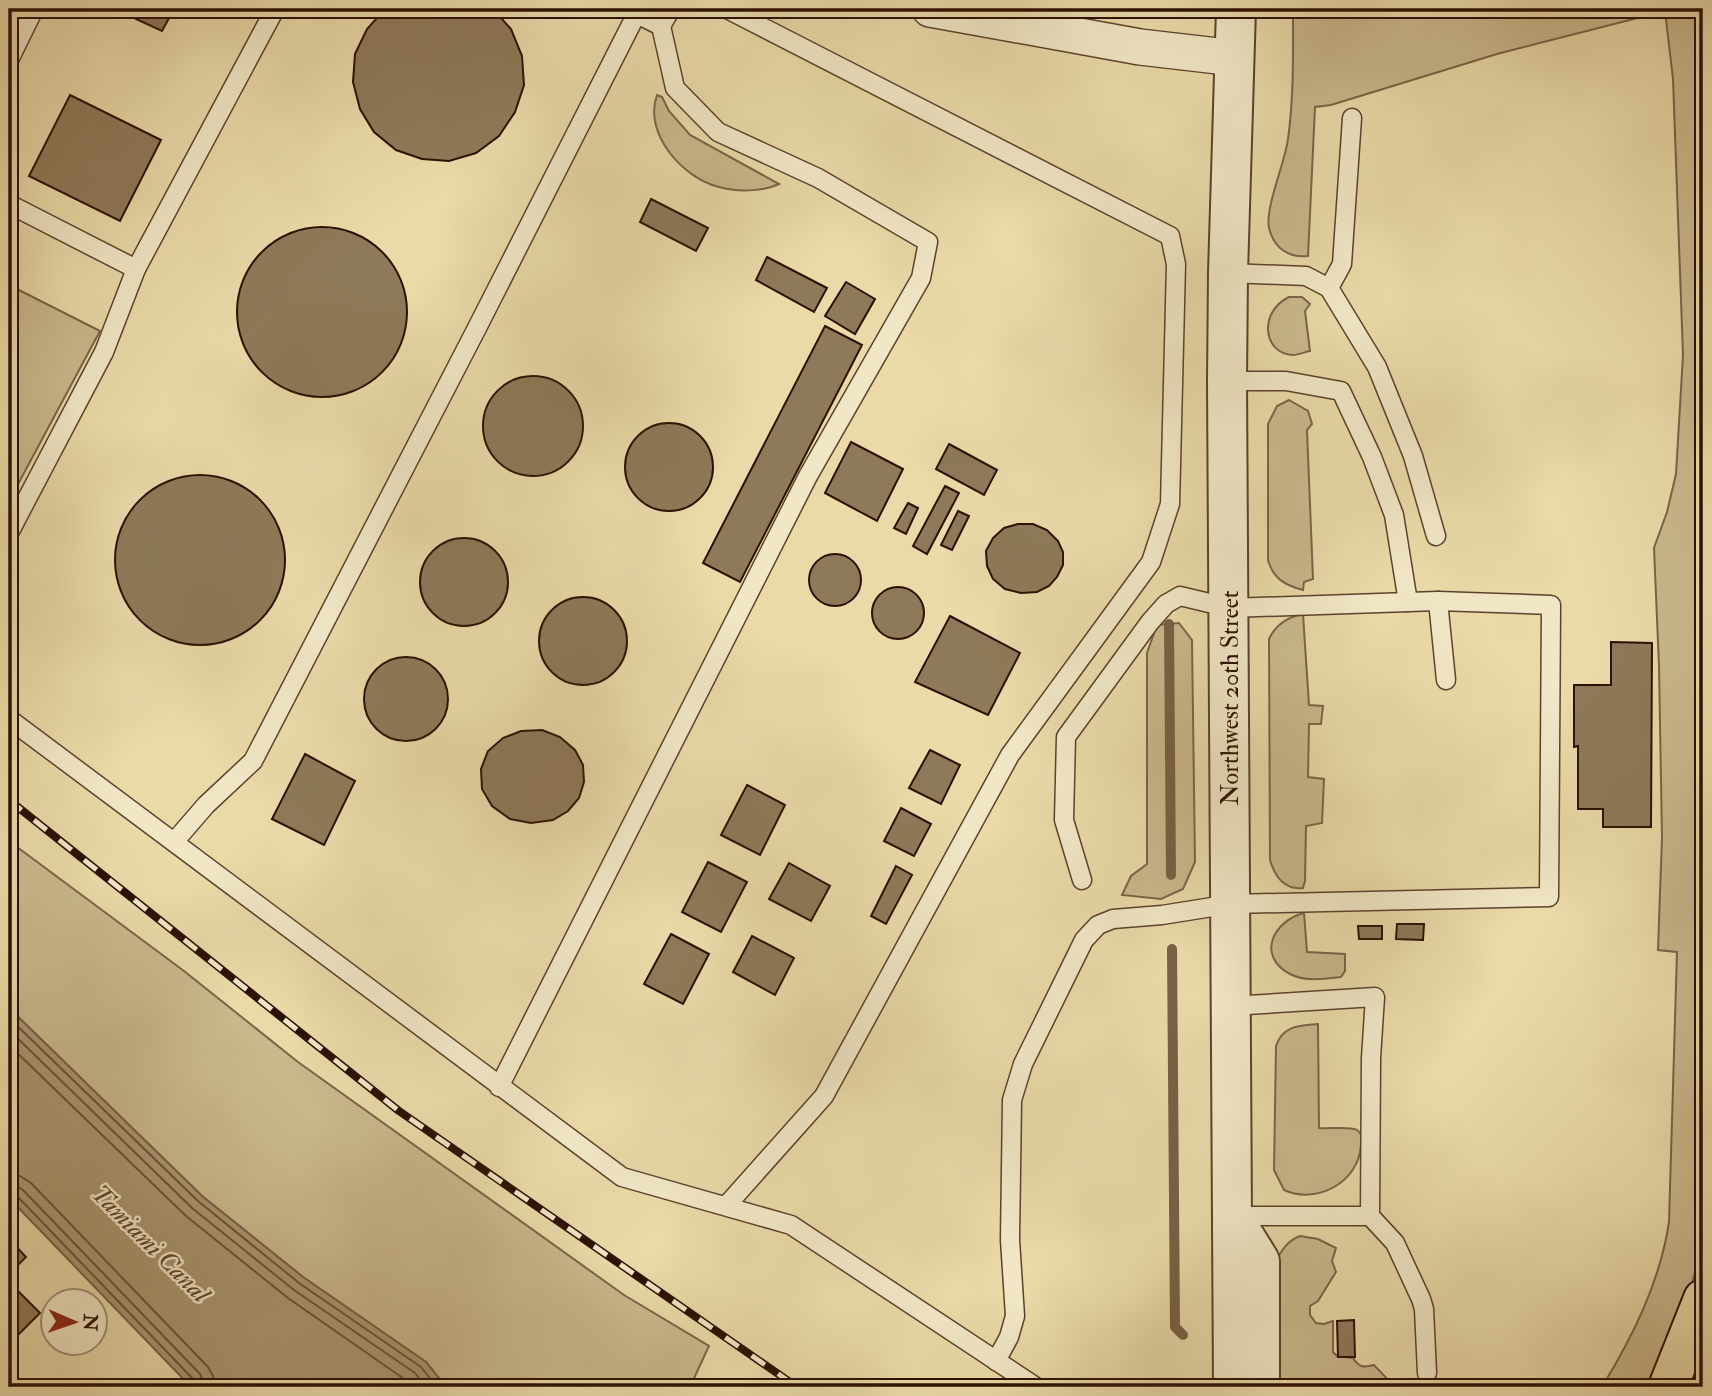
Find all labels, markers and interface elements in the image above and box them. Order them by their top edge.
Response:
street label: Northwest 20th Street [1215,590,1246,805]
water label: Tamiami Canal [85,1178,217,1311]
north arrow [38,1288,108,1358]
text: N [78,1313,102,1332]

